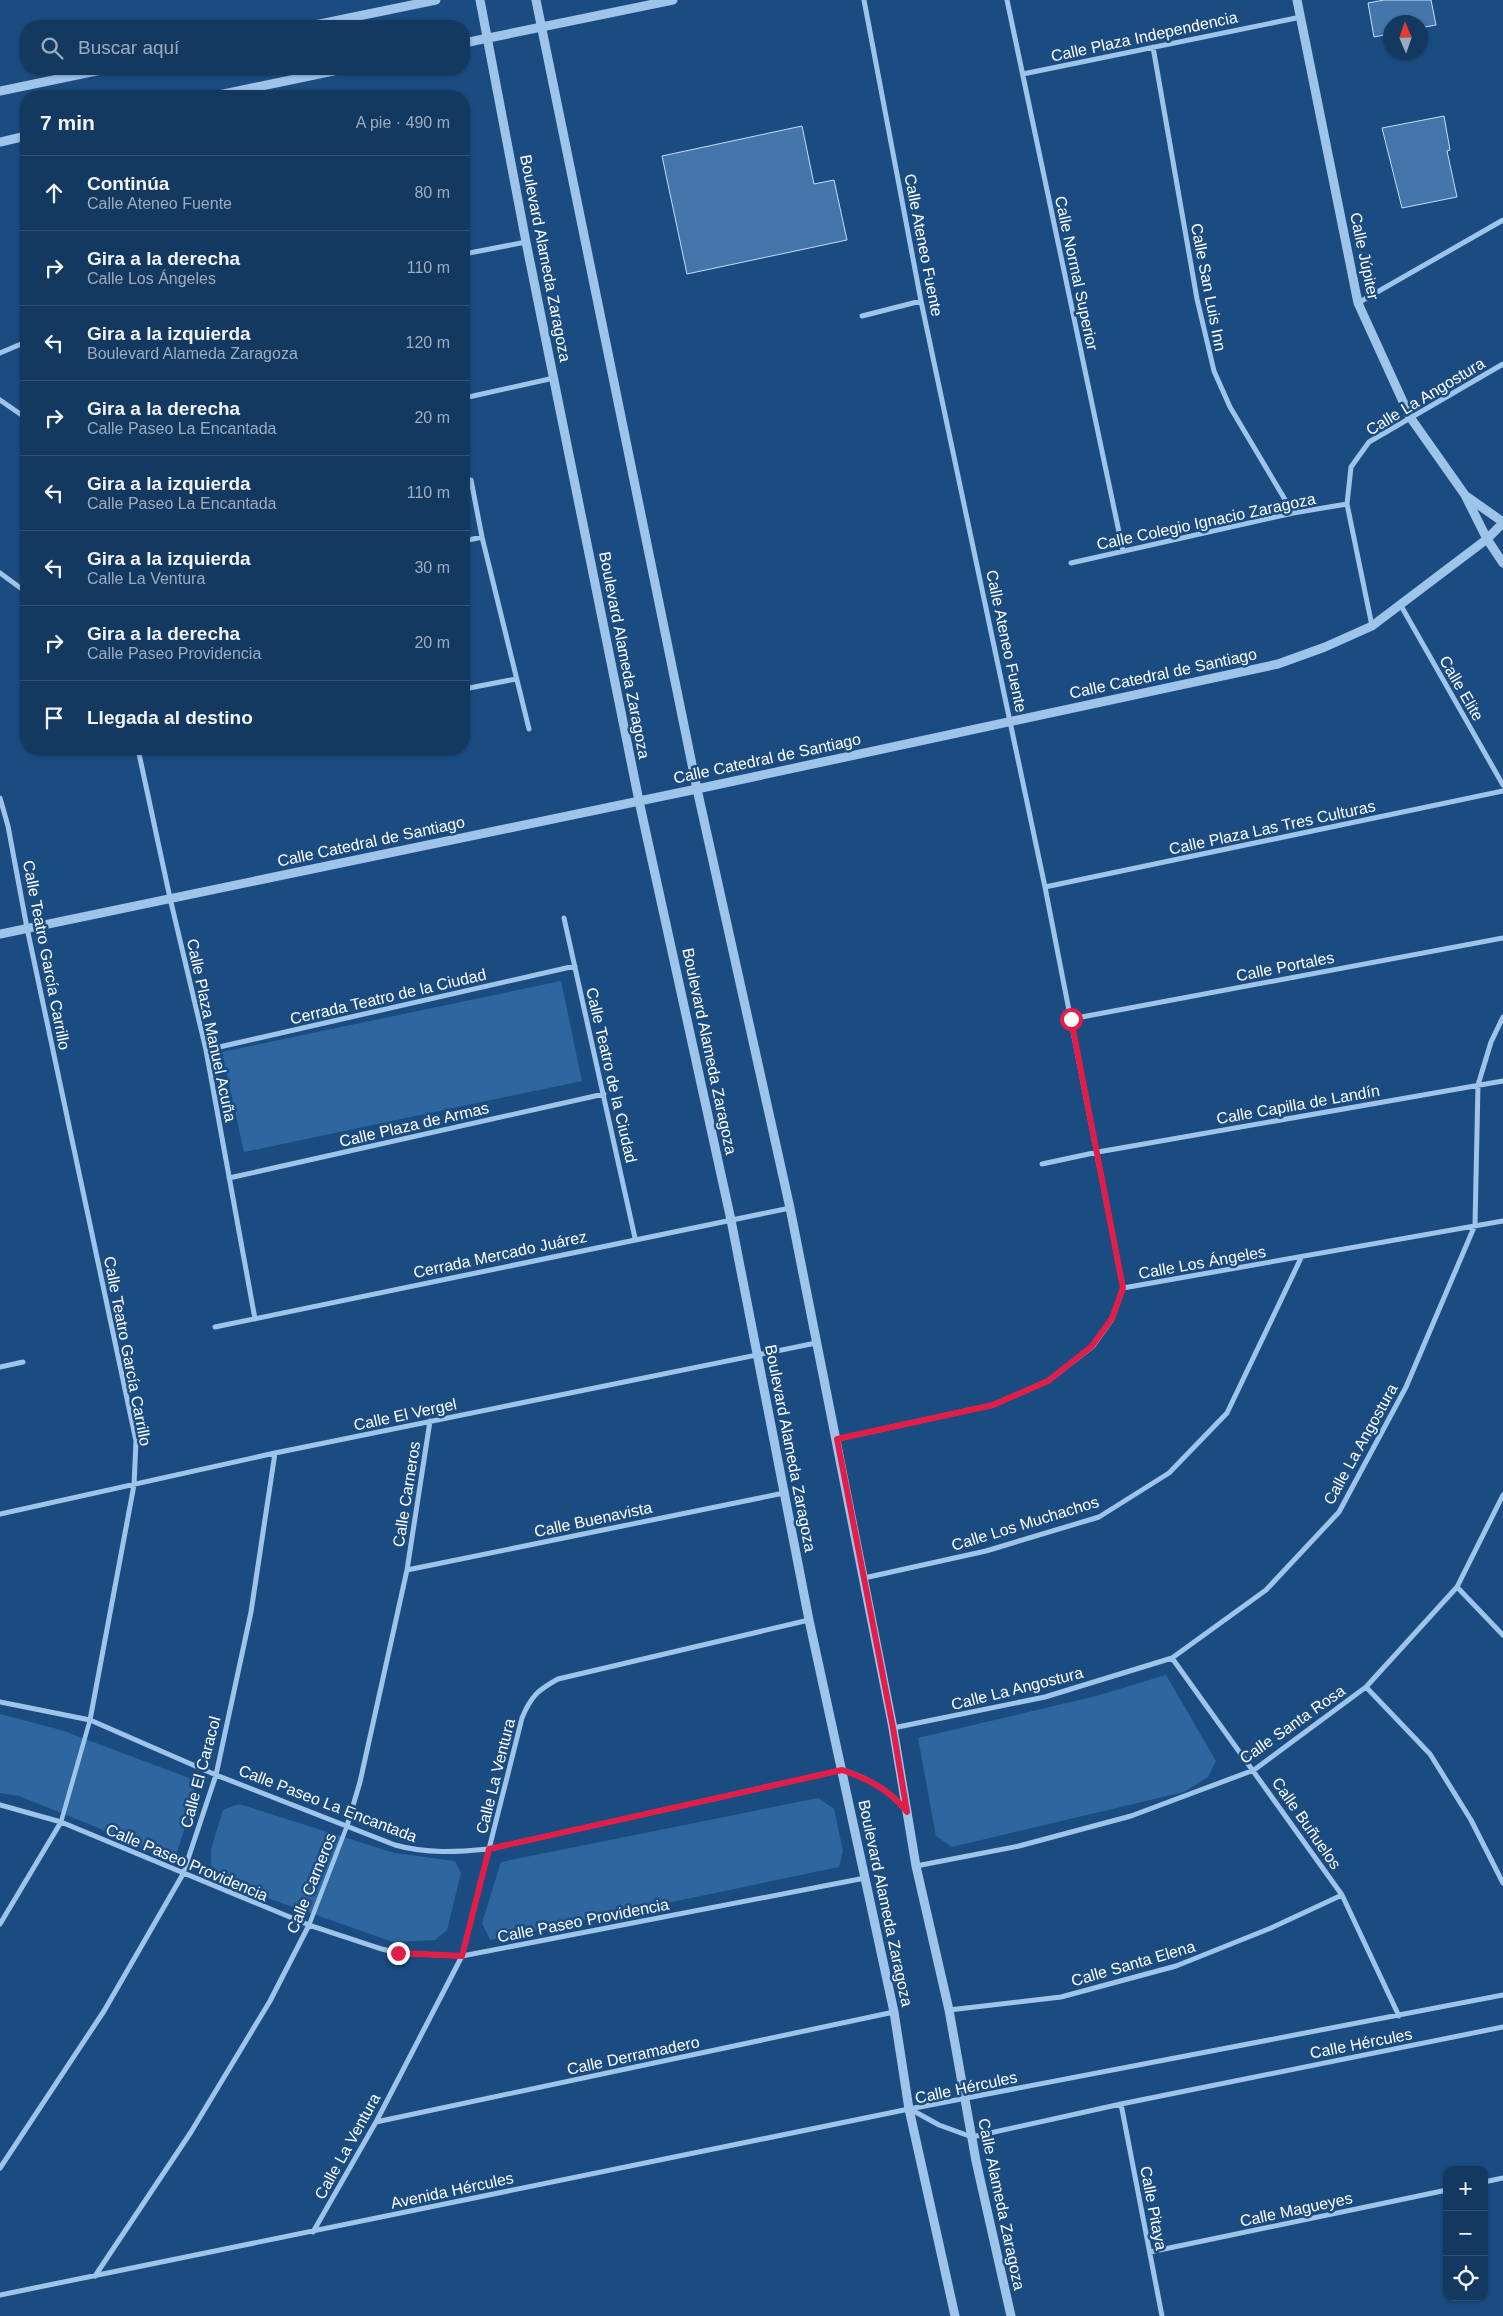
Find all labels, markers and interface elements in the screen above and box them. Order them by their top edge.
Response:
street label: Calle Plaza Independencia [1049,8,1239,65]
north arrow [1383,15,1428,60]
search box [20,20,470,75]
icon: search [38,34,66,62]
text: Buscar aquí [78,37,179,58]
text: 7 min [40,111,95,134]
text: A pie · 490 m [356,114,450,131]
street label: Boulevard Alameda Zaragoza [517,153,574,363]
street label: Calle Ateneo Fuente [901,172,946,318]
text: Continúa [87,173,169,194]
icon: ahead [40,179,68,207]
text: 80 m [414,184,450,201]
street label: Calle Normal Superior [1052,194,1101,353]
text: Calle Ateneo Fuente [87,195,232,212]
street label: Calle Júpiter [1347,211,1382,302]
street label: Calle San Luis Inn [1188,222,1229,352]
text: Gira a la derecha [87,248,240,269]
icon: right [40,254,68,282]
text: 110 m [407,259,450,276]
text: Calle Los Ángeles [87,270,216,287]
text: Gira a la izquierda [87,323,251,344]
icon: left [40,329,68,357]
text: 120 m [406,334,450,351]
text: Boulevard Alameda Zaragoza [87,345,298,362]
street label: Calle La Angostura [1363,354,1488,439]
text: Gira a la derecha [87,398,240,419]
icon: right [40,404,68,432]
text: 20 m [414,409,450,426]
text: Calle Paseo La Encantada [87,420,276,437]
text: Gira a la izquierda [87,473,251,494]
icon: left [40,479,68,507]
text: 110 m [407,484,450,501]
street label: Calle Colegio Ignacio Zaragoza [1095,490,1317,553]
text: Calle Paseo La Encantada [87,495,276,512]
text: Gira a la izquierda [87,548,251,569]
street label: Boulevard Alameda Zaragoza [596,550,653,760]
icon: left [40,554,68,582]
text: 30 m [414,559,450,576]
street label: Calle Ateneo Fuente [983,568,1030,714]
text: Calle La Ventura [87,570,205,587]
text: Gira a la derecha [87,623,240,644]
icon: right [40,629,68,657]
text: 20 m [414,634,450,651]
text: Calle Paseo Providencia [87,645,261,662]
street label: Calle Catedral de Santiago [1068,645,1258,702]
street label: Calle Elite [1436,653,1487,724]
icon: arrive [40,704,68,732]
text: Llegada al destino [87,707,253,728]
street label: Calle Catedral de Santiago [672,730,862,787]
street label: Calle Plaza Las Tres Culturas [1167,797,1377,858]
street label: Calle Catedral de Santiago [276,813,466,870]
street label: Calle Teatro García Carrillo [20,859,73,1051]
street label: Calle Plaza Manuel Acuña [184,937,239,1123]
street label: Boulevard Alameda Zaragoza [679,946,740,1156]
street label: Calle Portales [1235,949,1336,984]
street label: Cerrada Teatro de la Ciudad [288,966,488,1027]
street label: Calle Teatro de la Ciudad [583,986,640,1164]
route start [1060,1008,1083,1031]
street label: Calle Capilla de Landín [1215,1082,1381,1127]
street label: Calle Plaza de Armas [338,1099,491,1150]
street label: Cerrada Mercado Juárez [412,1228,588,1281]
street label: Calle Los Ángeles [1137,1242,1267,1282]
street label: Calle Teatro García Carrillo [101,1255,154,1447]
street label: Boulevard Alameda Zaragoza [762,1343,819,1553]
street label: Calle La Angostura [1320,1381,1401,1507]
street label: Calle El Vergel [352,1395,458,1434]
street label: Calle Carneros [390,1440,423,1548]
street label: Calle Los Muchachos [950,1493,1101,1554]
street label: Calle Buenavista [533,1499,654,1540]
street label: Calle La Angostura [949,1664,1085,1713]
street label: Calle Santa Rosa [1236,1682,1348,1767]
street label: Calle El Caracol [177,1715,224,1830]
street label: Calle La Ventura [473,1717,518,1836]
street label: Calle Paseo La Encantada [236,1762,419,1845]
street label: Calle Buñuelos [1269,1774,1344,1872]
street label: Boulevard Alameda Zaragoza [855,1798,916,2008]
street label: Calle Paseo Providencia [103,1821,270,1904]
street label: Calle Carneros [284,1831,339,1936]
street label: Calle Paseo Providencia [496,1895,670,1945]
street label: Calle Santa Elena [1069,1938,1197,1989]
route end [387,1942,410,1965]
street label: Calle Hércules [1308,2025,1414,2062]
street label: Calle Derramadero [565,2033,701,2078]
street label: Calle Hércules [913,2068,1019,2107]
street label: Calle La Ventura [311,2090,384,2202]
street label: Calle Alameda Zaragoza [975,2117,1028,2292]
street label: Calle Pitaya [1137,2165,1170,2252]
map controls [1443,2166,1488,2301]
button: + [1443,2166,1488,2211]
street label: Avenida Hércules [389,2169,515,2212]
street label: Calle Magueyes [1238,2189,1354,2230]
button: − [1443,2211,1488,2256]
button: locate [1443,2256,1488,2301]

